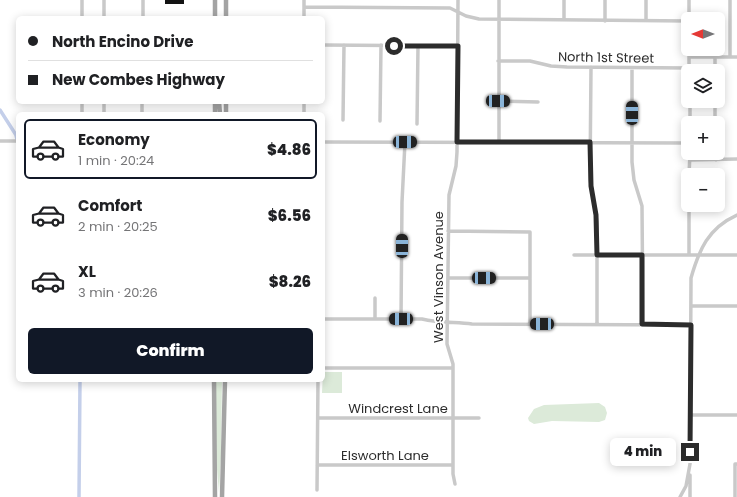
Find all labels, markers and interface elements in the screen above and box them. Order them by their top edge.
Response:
north arrow [681,12,725,56]
map controls [681,12,725,212]
text: North Encino Drive [52,31,194,52]
route start [385,37,403,55]
street label: North 1st Street [558,47,654,68]
button: layers [681,64,725,108]
text: New Combes Highway [52,69,225,90]
car [486,95,510,107]
car [626,101,638,125]
button: + [681,116,725,160]
text: Economy [78,129,150,150]
icon: car [30,131,66,167]
car [393,136,417,148]
text: $4.86 [267,139,311,160]
text: 1 min · 20:24 [78,151,154,170]
button: − [681,168,725,212]
text: Comfort [78,195,142,216]
icon: car [30,197,66,233]
text: $6.56 [268,205,311,226]
street label: West Vinson Avenue [429,211,448,343]
text: 2 min · 20:25 [78,217,158,236]
car [396,234,408,258]
text: XL [78,261,96,282]
icon: car [30,263,66,299]
text: $8.26 [269,271,311,292]
car [472,272,496,284]
text: 3 min · 20:26 [78,283,158,302]
car [389,313,413,325]
car [530,318,554,330]
button: Confirm [28,328,313,374]
street label: Windcrest Lane [348,399,448,418]
callout: 4 min [610,438,676,466]
text: 4 min [624,442,662,461]
route end [681,443,699,461]
street label: Elsworth Lane [341,446,429,465]

